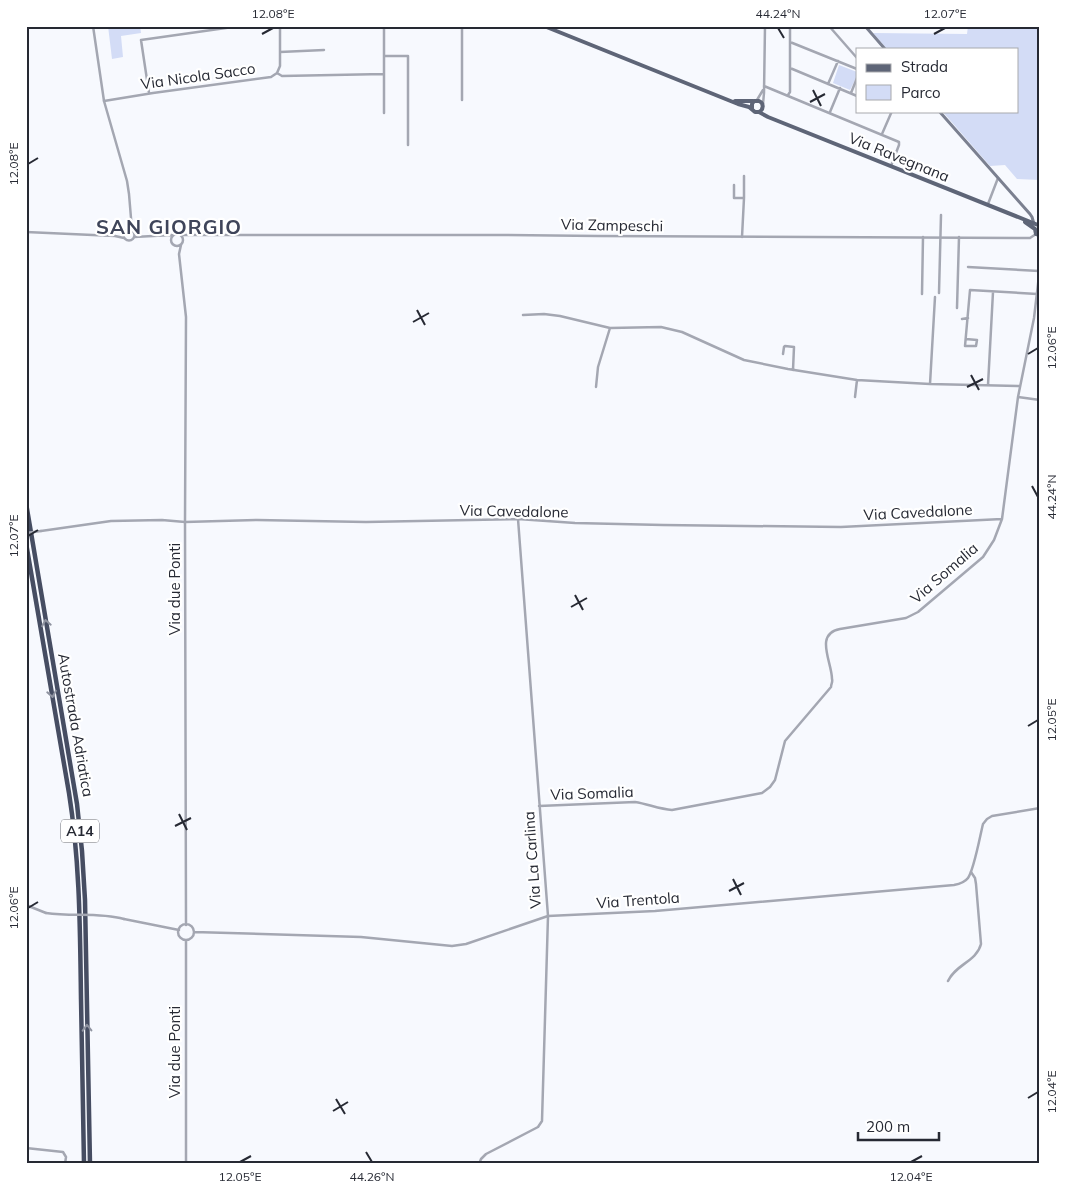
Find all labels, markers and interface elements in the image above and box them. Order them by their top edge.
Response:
text: 12.08°E [251,6,295,21]
text: 44.24°N [756,6,800,21]
text: 12.07°E [923,6,967,21]
legend [856,48,1018,112]
text: Strada [901,57,948,76]
street label: Via Nicola Sacco [139,59,257,93]
text: Parco [901,83,941,102]
street label: Via Ravegnana [846,128,952,186]
text: 12.08°E [6,142,21,186]
district label: SAN GIORGIO [96,214,242,239]
street label: Via Zampeschi [561,215,663,235]
text: 12.06°E [1044,326,1059,370]
text: 44.24°N [1044,475,1059,519]
street label: Via Cavedalone [863,500,973,524]
street label: Via Cavedalone [459,501,569,521]
text: 12.07°E [6,514,21,558]
street label: Via Somalia [906,539,982,607]
street label: Via due Ponti [165,543,184,635]
one-way arrow [42,619,52,627]
street label: Autostrada Adriatica [54,652,98,798]
one-way arrow [47,690,57,699]
text: 12.05°E [1044,698,1059,742]
street label: Via Somalia [550,782,634,804]
street label: Via La Carlina [519,811,545,909]
road number: A14 [61,819,99,842]
text: 12.06°E [6,886,21,930]
street label: Via Trentola [596,888,680,912]
street label: Via due Ponti [165,1006,184,1098]
one-way arrow [82,1023,93,1031]
text: 12.04°E [1044,1070,1059,1114]
scale bar [858,1110,940,1142]
text: 200 m [866,1117,910,1136]
text: 12.05°E [218,1169,262,1184]
text: 44.26°N [350,1169,394,1184]
text: 12.04°E [889,1169,933,1184]

